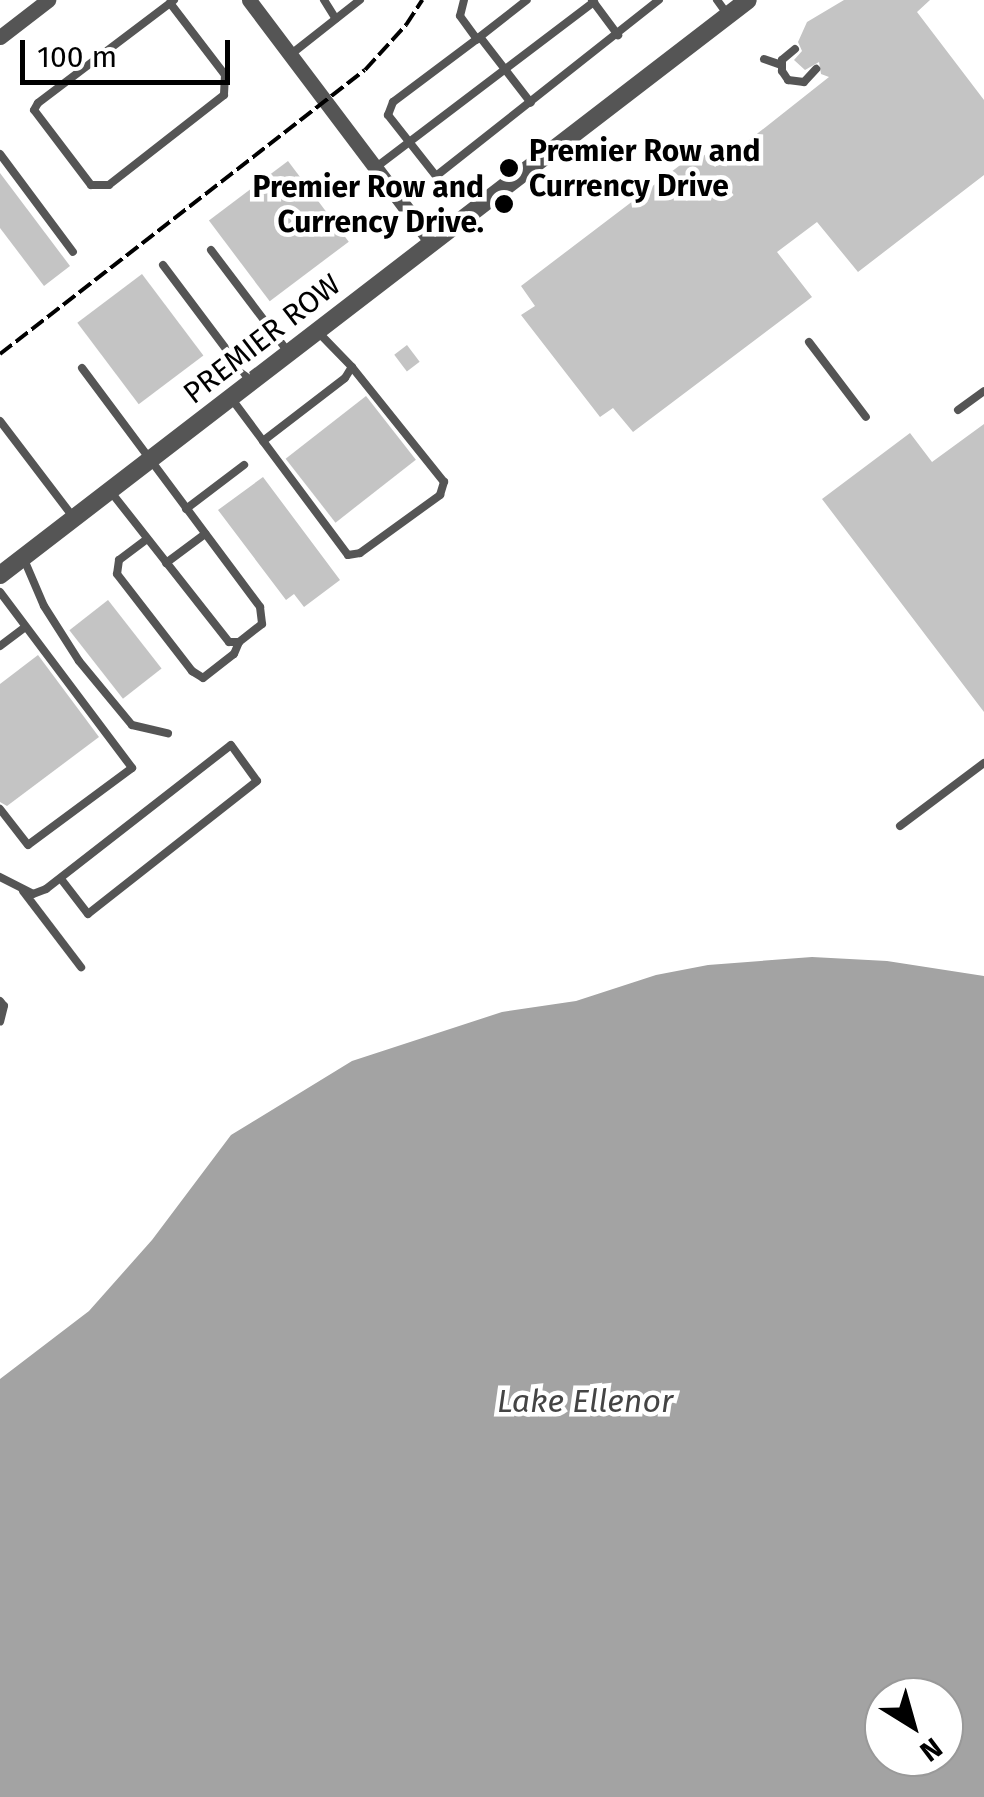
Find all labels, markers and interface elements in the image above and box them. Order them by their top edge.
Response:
scale bar [25,20,235,82]
text: 100 m [37,39,117,75]
place label: Premier Row and Currency Drive [529,133,761,204]
marker: Premier Row and Currency Drive [498,157,520,179]
place label: Premier Row and Currency Drive. [252,169,484,240]
marker: Premier Row and Currency Drive. [493,193,515,215]
street label: PREMIER ROW [176,267,348,411]
water label: Lake Ellenor [497,1382,673,1420]
north arrow [864,1677,964,1777]
text: N [914,1731,949,1769]

